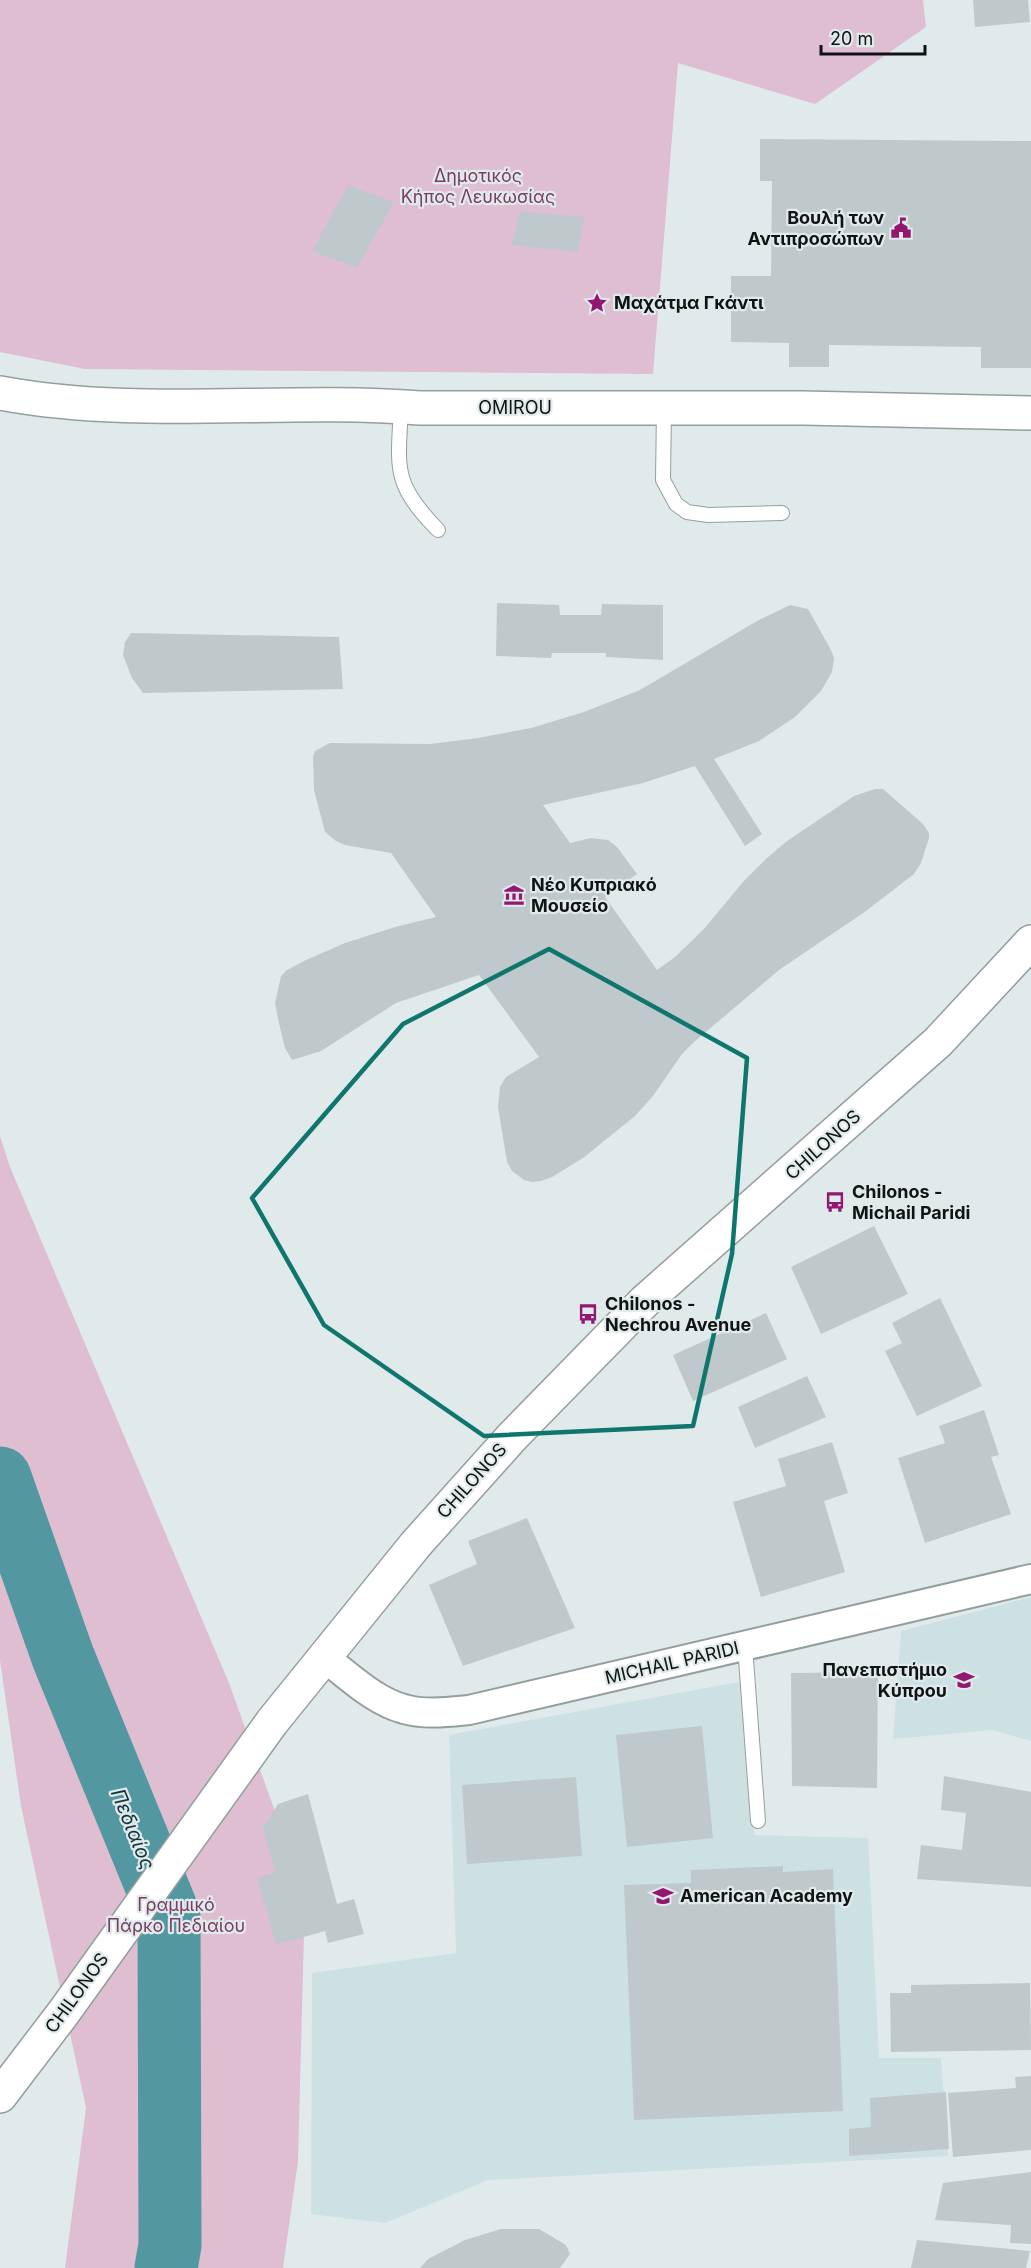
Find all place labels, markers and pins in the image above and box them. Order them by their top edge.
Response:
place label: Βουλή των Αντιπροσώπων [747,207,884,249]
public building icon: Βουλή των Αντιπροσώπων [889,216,913,240]
place icon: Μαχάτμα Γκάντι [585,291,609,315]
place label: Μαχάτμα Γκάντι [614,292,764,313]
place label: Νέο Κυπριακό Μουσείο [531,874,657,916]
museum icon: Νέο Κυπριακό Μουσείο [502,883,526,907]
place label: Chilonos - Michail Paridi [852,1181,970,1223]
bus stop icon: Chilonos - Michail Paridi [823,1190,847,1214]
place label: Chilonos - Nechrou Avenue [605,1293,751,1335]
bus stop icon: Chilonos - Nechrou Avenue [576,1302,600,1326]
place label: Πανεπιστήμιο Κύπρου [822,1659,947,1701]
school or university icon: Πανεπιστήμιο Κύπρου [952,1668,976,1692]
school or university icon: American Academy [651,1884,675,1908]
place label: American Academy [680,1885,853,1906]

